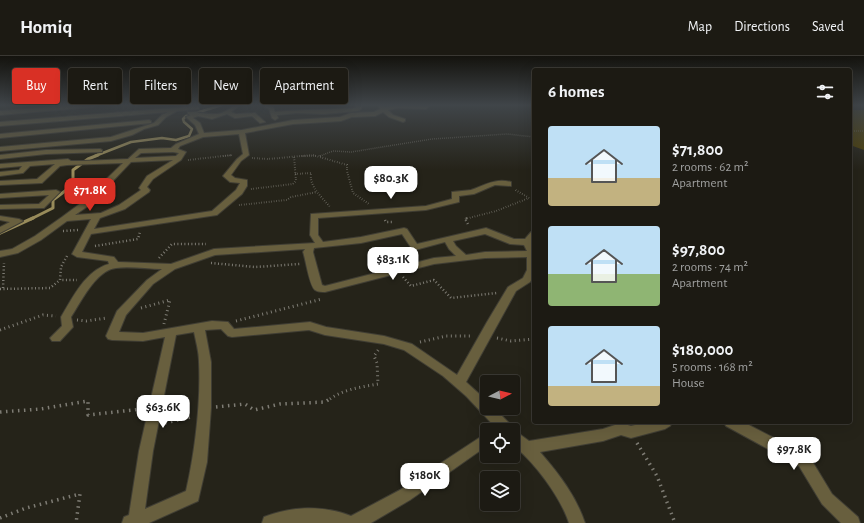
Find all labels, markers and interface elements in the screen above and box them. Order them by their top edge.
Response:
text: Homiq [20,18,72,37]
text: Map [688,20,712,34]
text: Directions [734,20,790,34]
text: Saved [812,20,844,34]
chip: Buy [12,68,60,104]
chip: Rent [68,68,122,104]
chip: Filters [130,68,191,104]
chip: New [199,68,252,104]
chip: Apartment [260,68,348,104]
icon: filters [814,81,836,103]
text: 6 homes [548,83,604,100]
text: $71,800 [672,141,723,158]
icon: home [580,142,628,190]
text: 2 rooms · 62 m² [672,161,748,174]
pin: $80.3K [358,166,424,200]
text: $80.3K [373,172,409,185]
text: Apartment [672,177,727,190]
pin: $71.8K [57,178,123,212]
text: $71.8K [73,184,107,197]
text: $97,800 [672,241,725,258]
icon: home [580,242,628,290]
pin: $83.1K [360,247,426,281]
text: $83.1K [376,253,410,266]
text: 2 rooms · 74 m² [672,261,748,274]
text: Apartment [672,277,727,290]
text: $180,000 [672,341,733,358]
icon: home [580,342,628,390]
text: 5 rooms · 168 m² [672,361,753,374]
north arrow [480,375,520,415]
map controls [480,375,520,511]
text: House [672,377,704,390]
pin: $63.6K [130,395,196,429]
text: $63.6K [146,401,180,414]
button: locate [480,423,520,463]
pin: $97.8K [761,437,827,471]
text: $97.8K [777,443,811,456]
pin: $180K [397,463,453,497]
text: $180K [409,469,441,482]
button: layers [480,471,520,511]

